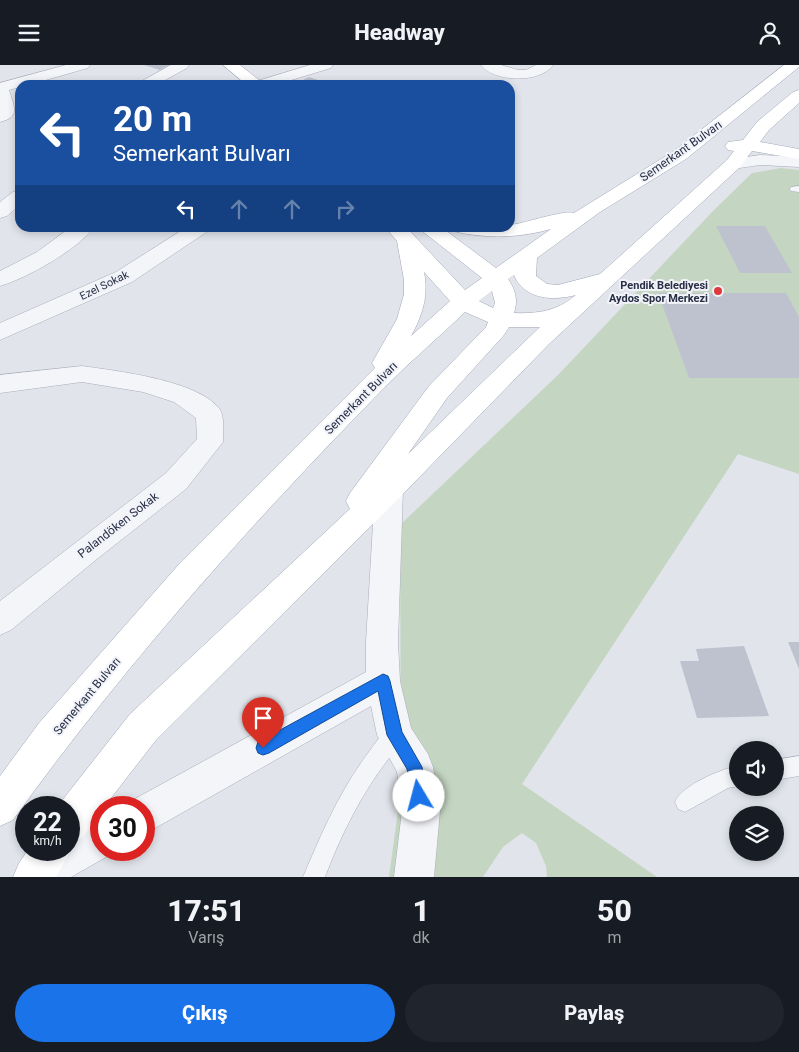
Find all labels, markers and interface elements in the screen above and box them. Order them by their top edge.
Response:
icon: menu [15,19,43,47]
icon: person [756,19,784,47]
text: Headway [354,20,445,45]
text: 20 m [113,99,192,140]
icon: left [30,100,95,165]
street label: Semerkant Bulvarı [637,117,725,185]
text: Semerkant Bulvarı [113,141,291,166]
icon: left [172,195,200,223]
icon: ahead [225,195,253,223]
icon: ahead [278,195,306,223]
icon: right [331,195,359,223]
street label: Ezel Sokak [78,268,131,303]
place label: Pendik Belediyesi Aydos Spor Merkezi [609,279,708,305]
marker: Pendik Belediyesi Aydos Spor Merkezi [712,285,724,297]
street label: Semerkant Bulvarı [322,359,400,437]
street label: Palandöken Sokak [75,489,162,561]
street label: Semerkant Bulvarı [50,654,124,738]
pin [242,697,284,748]
icon: arrive [249,704,277,732]
map controls [729,741,784,861]
button: sound [729,741,784,796]
position arrow [392,769,444,821]
speed limit sign: 30 [90,796,155,861]
button: layers [729,806,784,861]
text: 22 [33,808,62,837]
text: km/h [33,834,62,848]
text: 17:51 [167,893,245,928]
text: 1 [413,893,430,928]
text: 50 [597,893,632,928]
text: Varış [188,928,224,947]
text: dk [413,928,430,947]
text: m [607,928,621,947]
button: Çıkış [15,984,395,1042]
button: Paylaş [405,984,784,1042]

